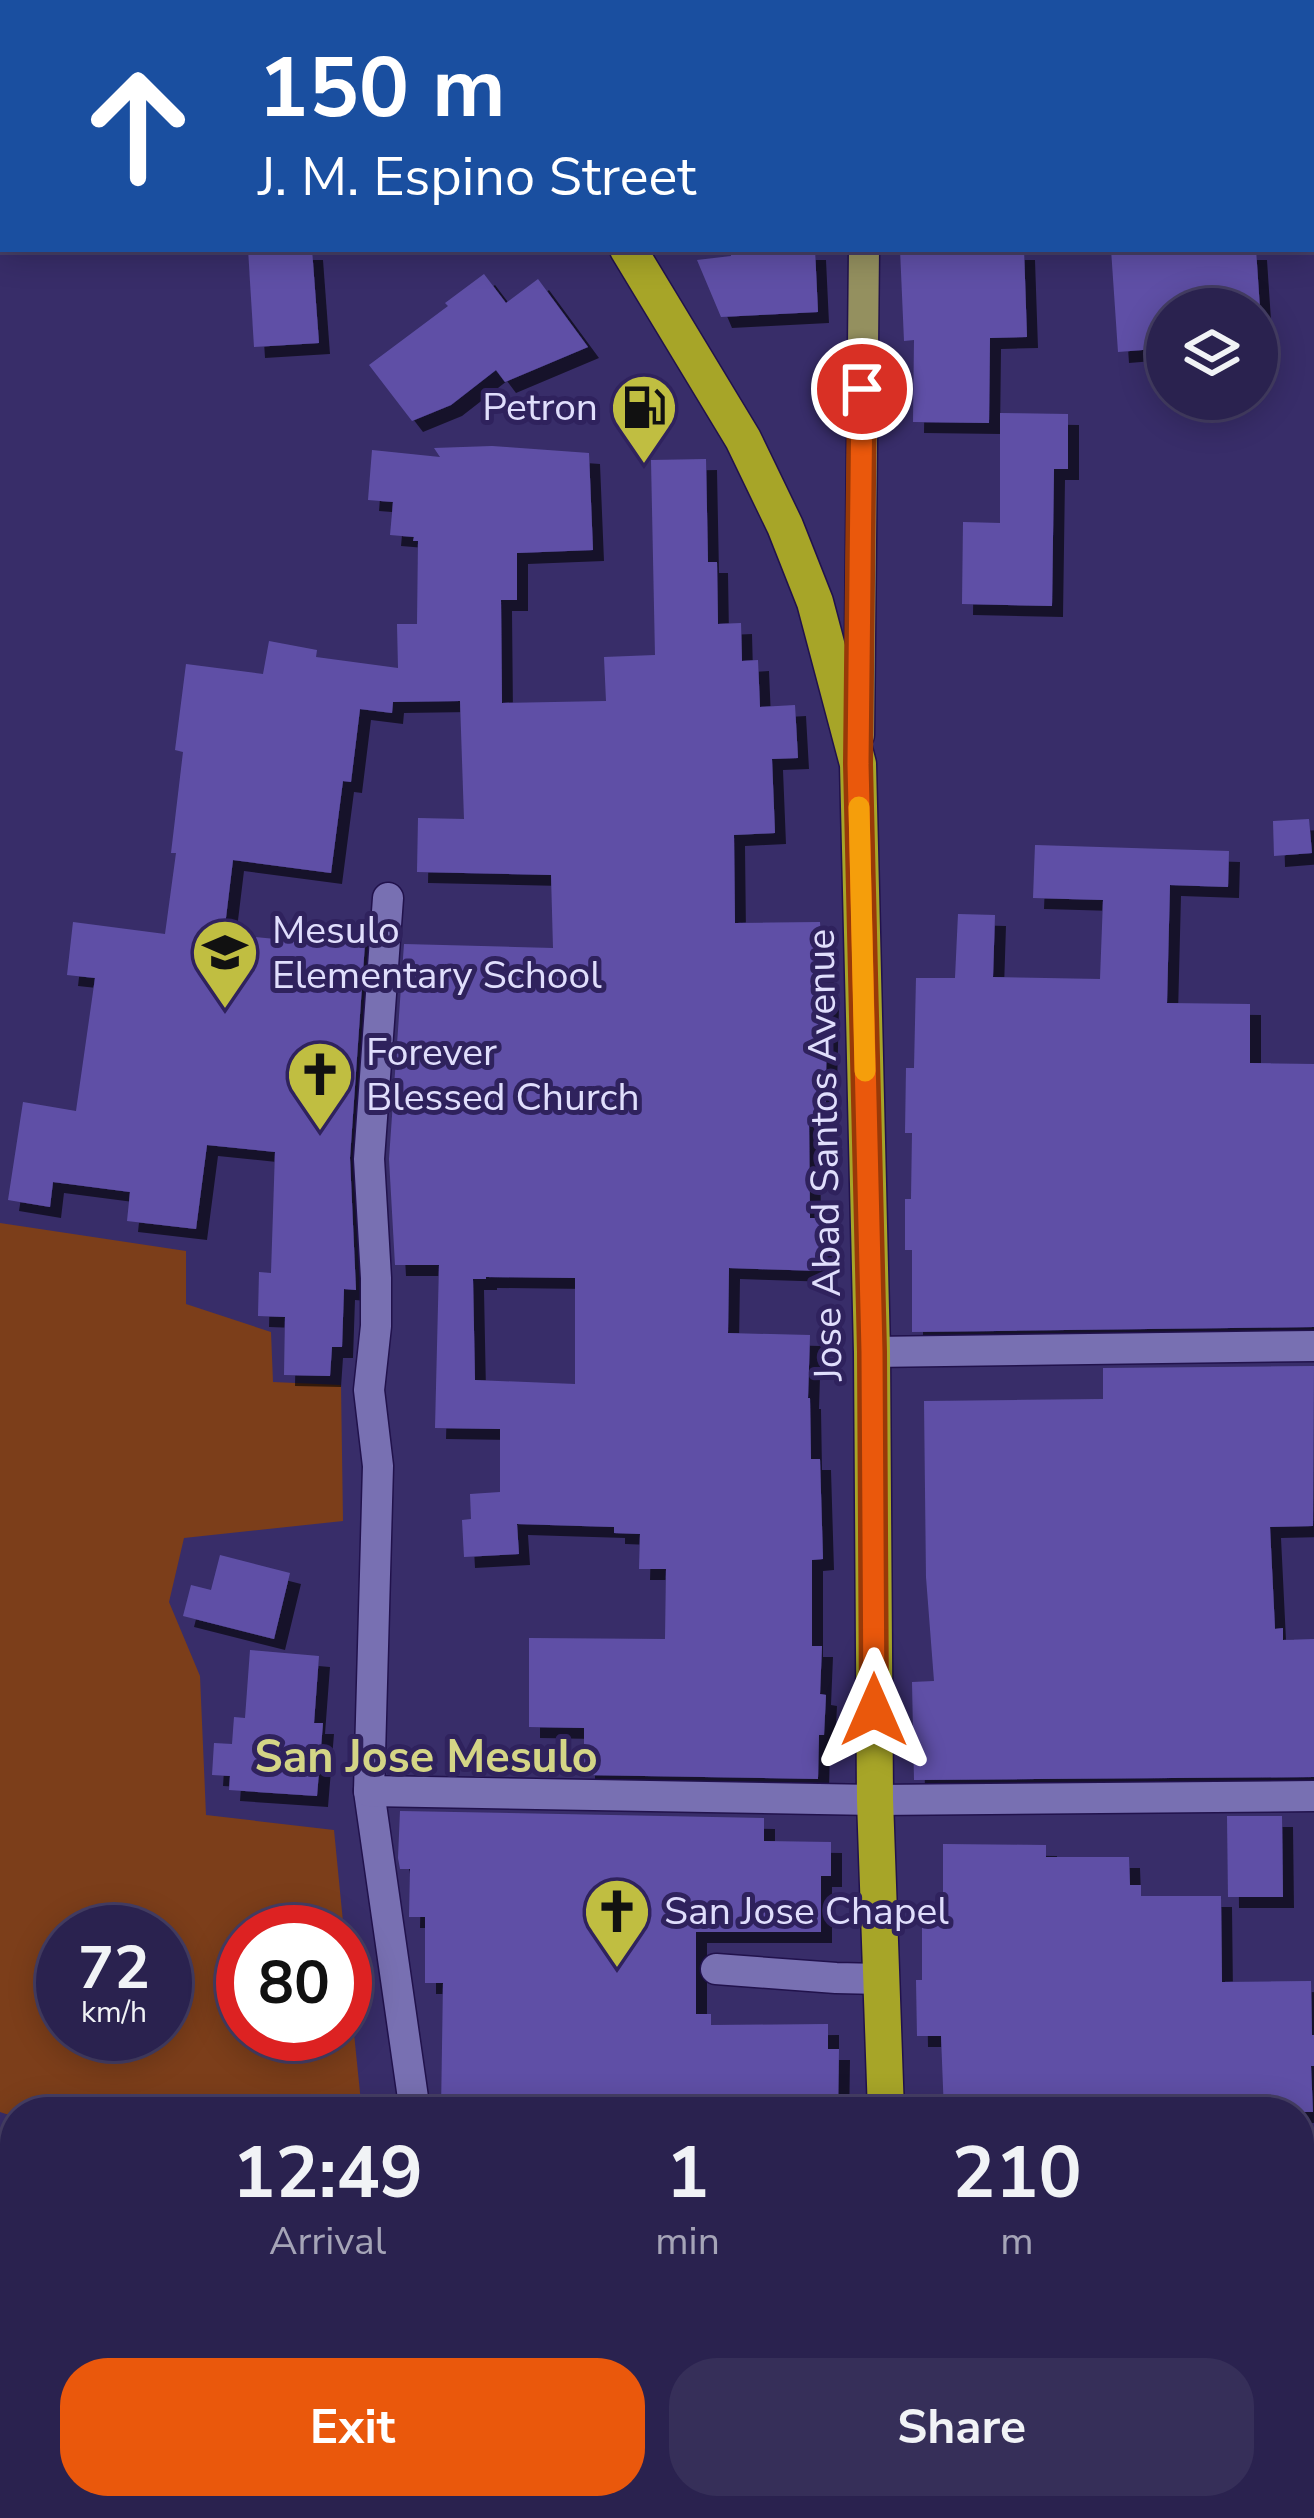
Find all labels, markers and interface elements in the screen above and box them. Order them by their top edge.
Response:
text: 150 m [258,31,506,146]
icon: ahead [60,48,216,204]
text: J. M. Espino Street [258,140,696,214]
map controls [1146,288,1278,420]
button: layers [1146,288,1278,420]
pin [811,338,913,440]
icon: arrive [829,356,895,422]
fuel station icon: Petron [609,372,679,466]
place label: Petron [482,381,598,434]
place label: Mesulo Elementary School [272,904,602,1002]
school or university icon: Mesulo Elementary School [190,917,260,1011]
street label: Jose Abad Santos Avenue [795,929,855,1382]
place label: Forever Blessed Church [366,1026,640,1124]
church icon: Forever Blessed Church [285,1039,355,1133]
position arrow [811,1647,937,1773]
district label: San Jose Mesulo [254,1727,598,1788]
church icon: San Jose Chapel [582,1876,652,1970]
place label: San Jose Chapel [664,1885,949,1938]
speed limit sign: 80 [216,1905,372,2061]
text: 72 [78,1927,150,2009]
text: km/h [81,1992,147,2033]
text: 12:49 [232,2124,423,2222]
text: 1 [666,2124,709,2222]
text: 210 [952,2124,1082,2222]
text: Arrival [269,2215,386,2268]
text: min [655,2215,720,2268]
text: m [1000,2215,1034,2268]
button: Exit [60,2358,645,2496]
button: Share [669,2358,1254,2496]

